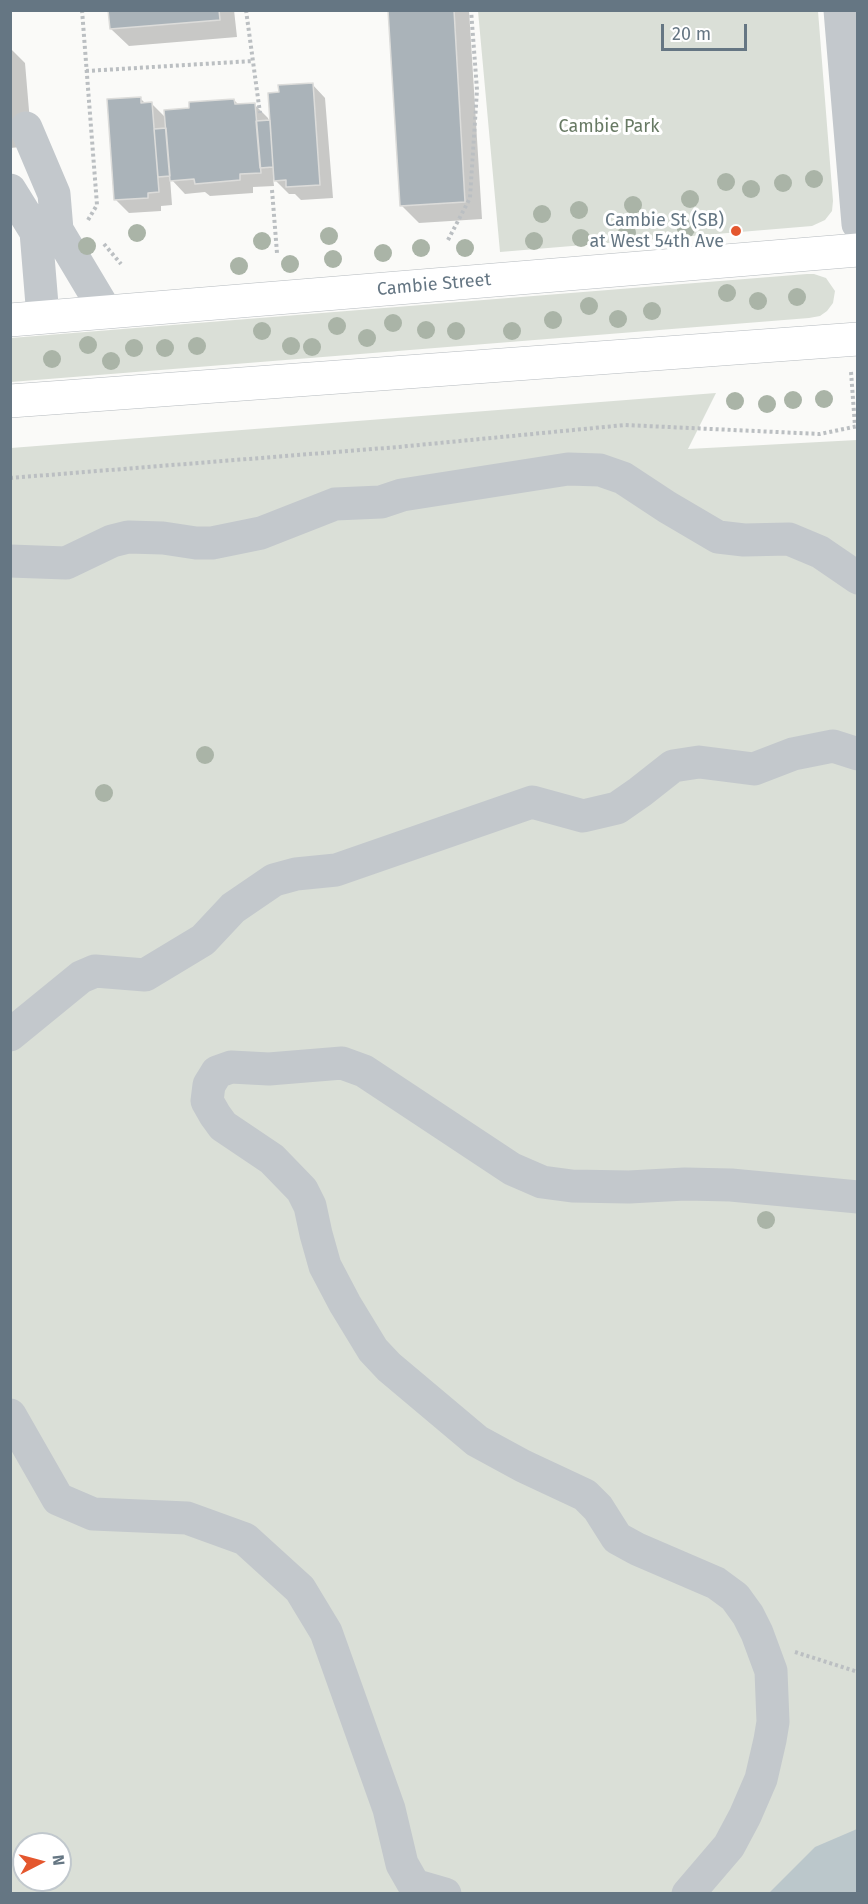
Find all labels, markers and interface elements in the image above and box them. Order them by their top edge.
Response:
scale bar [664,12,750,50]
text: 20 m [672,23,711,45]
park label: Cambie Park [559,116,659,138]
place label: Cambie St (SB) at West 54th Ave [589,210,724,252]
marker: Cambie St (SB) at West 54th Ave [729,224,743,238]
street label: Cambie Street [376,269,492,301]
north arrow [12,1832,72,1892]
text: N [48,1854,68,1867]

